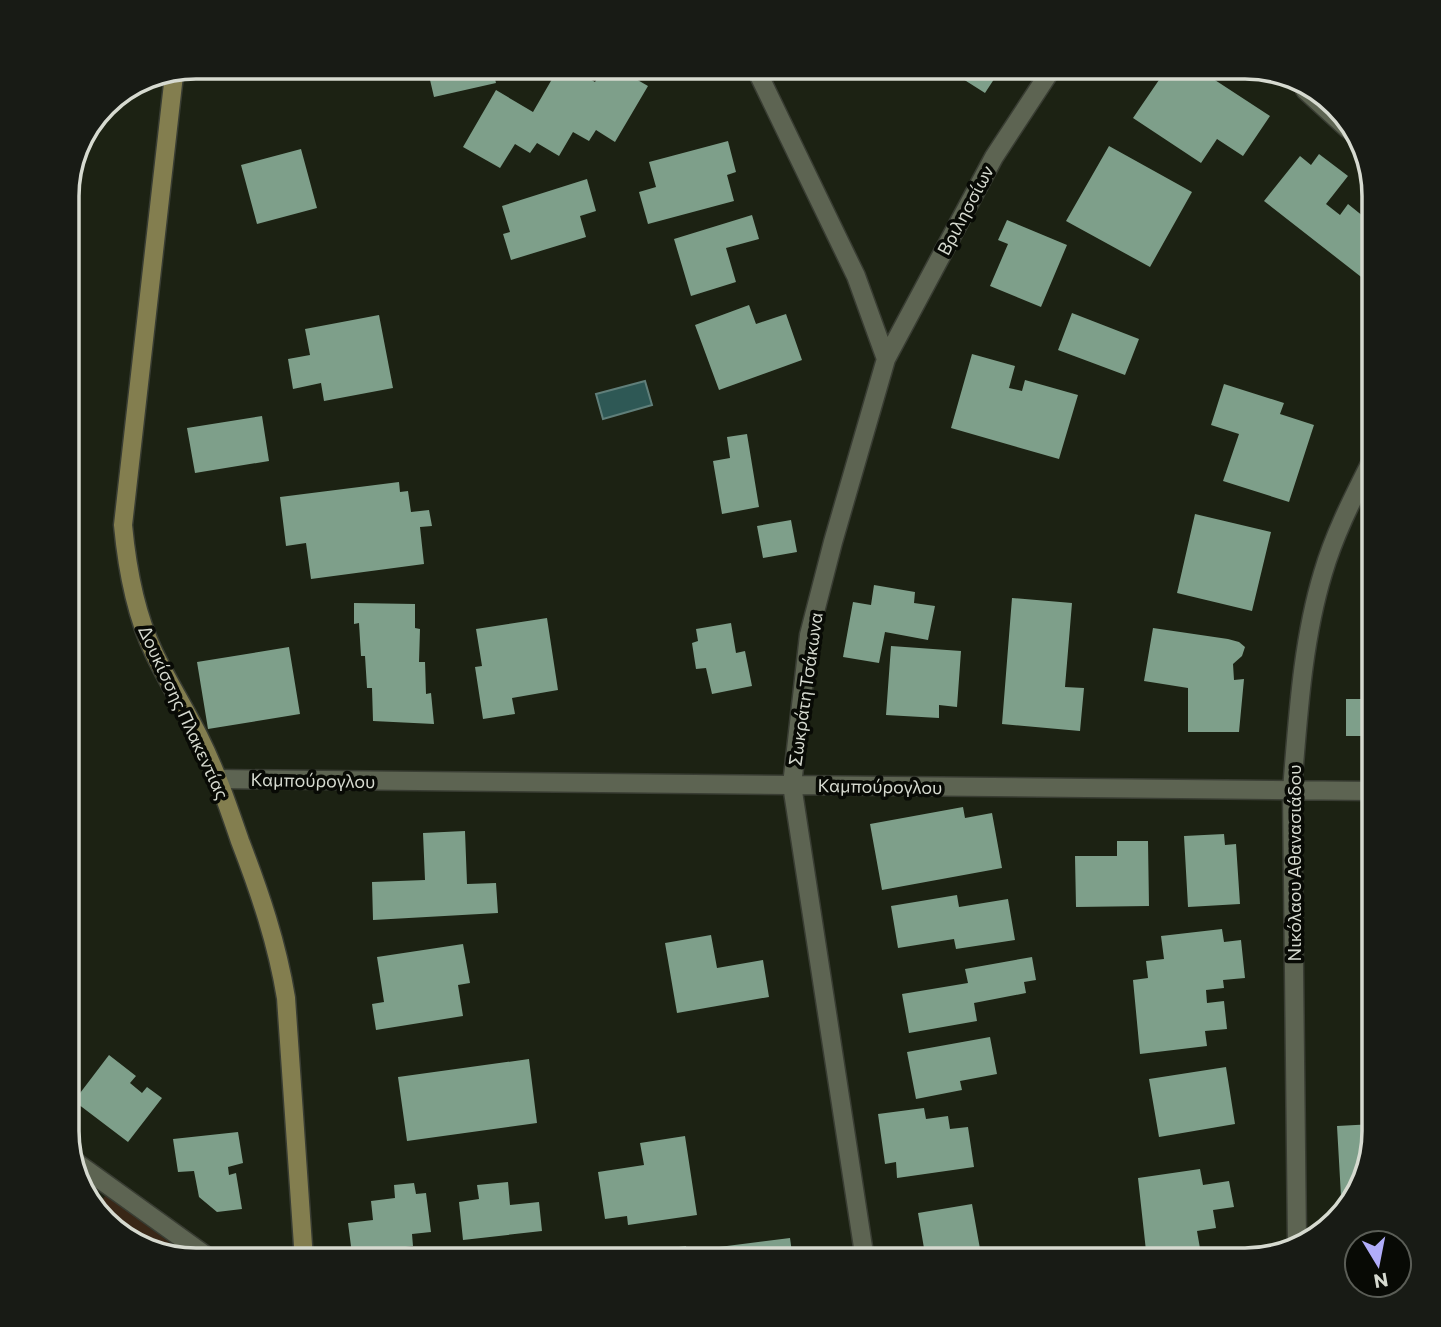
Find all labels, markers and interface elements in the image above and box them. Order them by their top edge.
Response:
street label: Βριλησσίων [932,161,998,259]
street label: Σωκράτη Τσάκωνα [783,611,827,767]
street label: Δουκίσσης Πλακεντίας [134,622,234,803]
street label: Νικόλαου Αθανασιάδου [1283,765,1305,961]
street label: Καμπούρογλου [251,768,375,792]
street label: Καμπούρογλου [818,774,942,798]
north arrow [1343,1229,1413,1299]
text: N [1372,1269,1390,1294]

